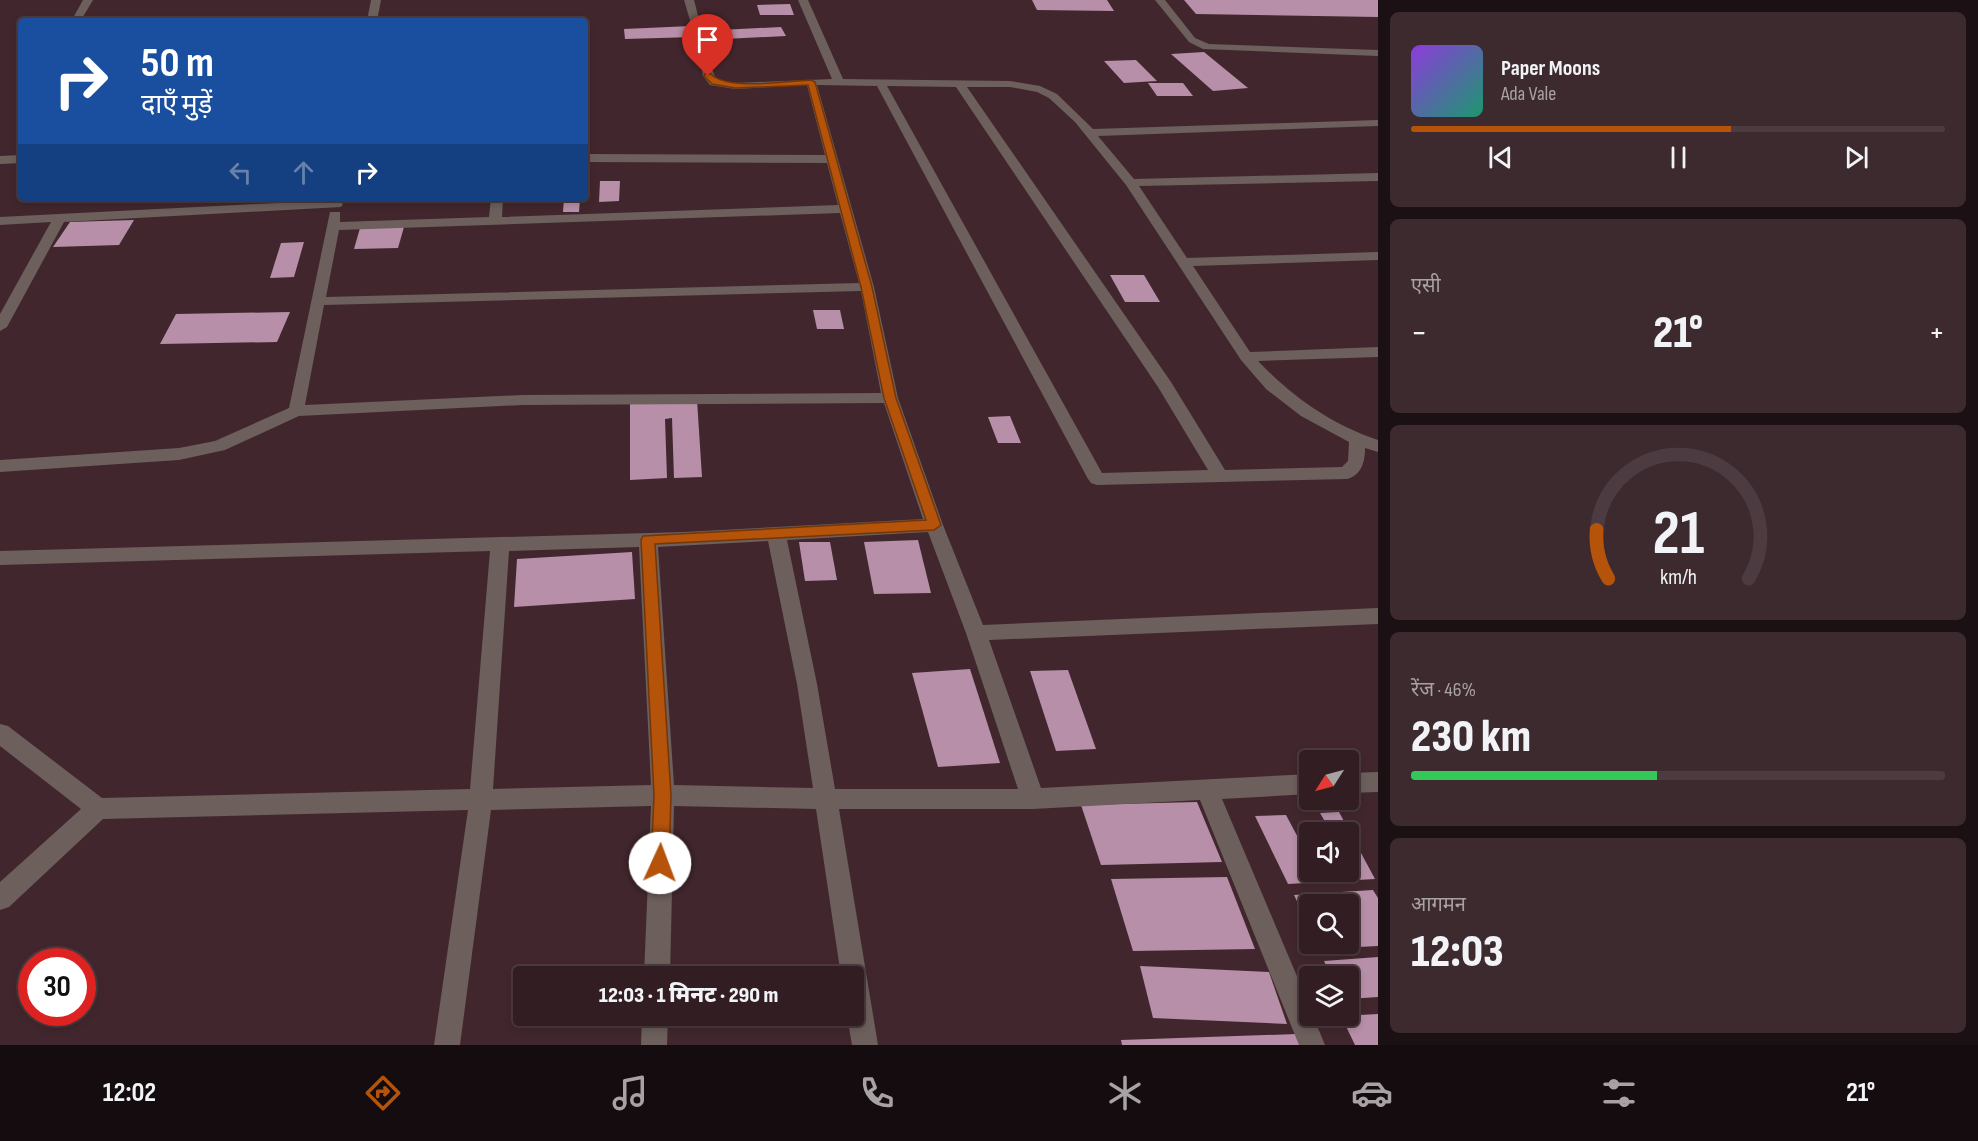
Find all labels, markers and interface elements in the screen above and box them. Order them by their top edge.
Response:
pin [682,14,733,76]
icon: arrive [691,23,724,56]
text: 50 m [141,38,214,89]
icon: right [42,42,120,120]
text: Paper Moons [1501,55,1600,82]
text: Ada Vale [1501,82,1556,106]
text: दाएँ मुड़ें [141,89,212,121]
icon: previous [1484,141,1517,174]
icon: pause [1662,141,1695,174]
icon: next [1840,141,1873,174]
icon: left [224,156,257,189]
icon: ahead [287,156,320,189]
icon: right [350,156,383,189]
text: एसी [1411,274,1441,298]
text: 21° [1653,306,1703,361]
text: − [1411,313,1427,353]
text: + [1929,313,1945,353]
text: 21 [1652,498,1704,573]
text: km/h [1659,566,1697,591]
text: रेंज · 46% [1411,678,1476,702]
text: 230 km [1411,710,1531,765]
north arrow [1299,750,1359,810]
map controls [1299,750,1359,1026]
button: sound [1299,822,1359,882]
position arrow [628,831,692,895]
text: आगमन [1411,893,1466,917]
button: search [1299,894,1359,954]
text: 12:03 [1411,925,1504,980]
speed limit sign: 30 [18,948,96,1026]
button: layers [1299,966,1359,1026]
text: 12:03 · 1 मिनट · 290 m [599,982,778,1009]
icon: directions [362,1072,404,1114]
icon: music [609,1072,651,1114]
icon: phone [856,1072,898,1114]
icon: climate [1104,1072,1146,1114]
icon: car [1351,1072,1393,1114]
icon: filters [1598,1072,1640,1114]
text: 12:02 [103,1077,156,1109]
text: 21° [1846,1077,1875,1109]

